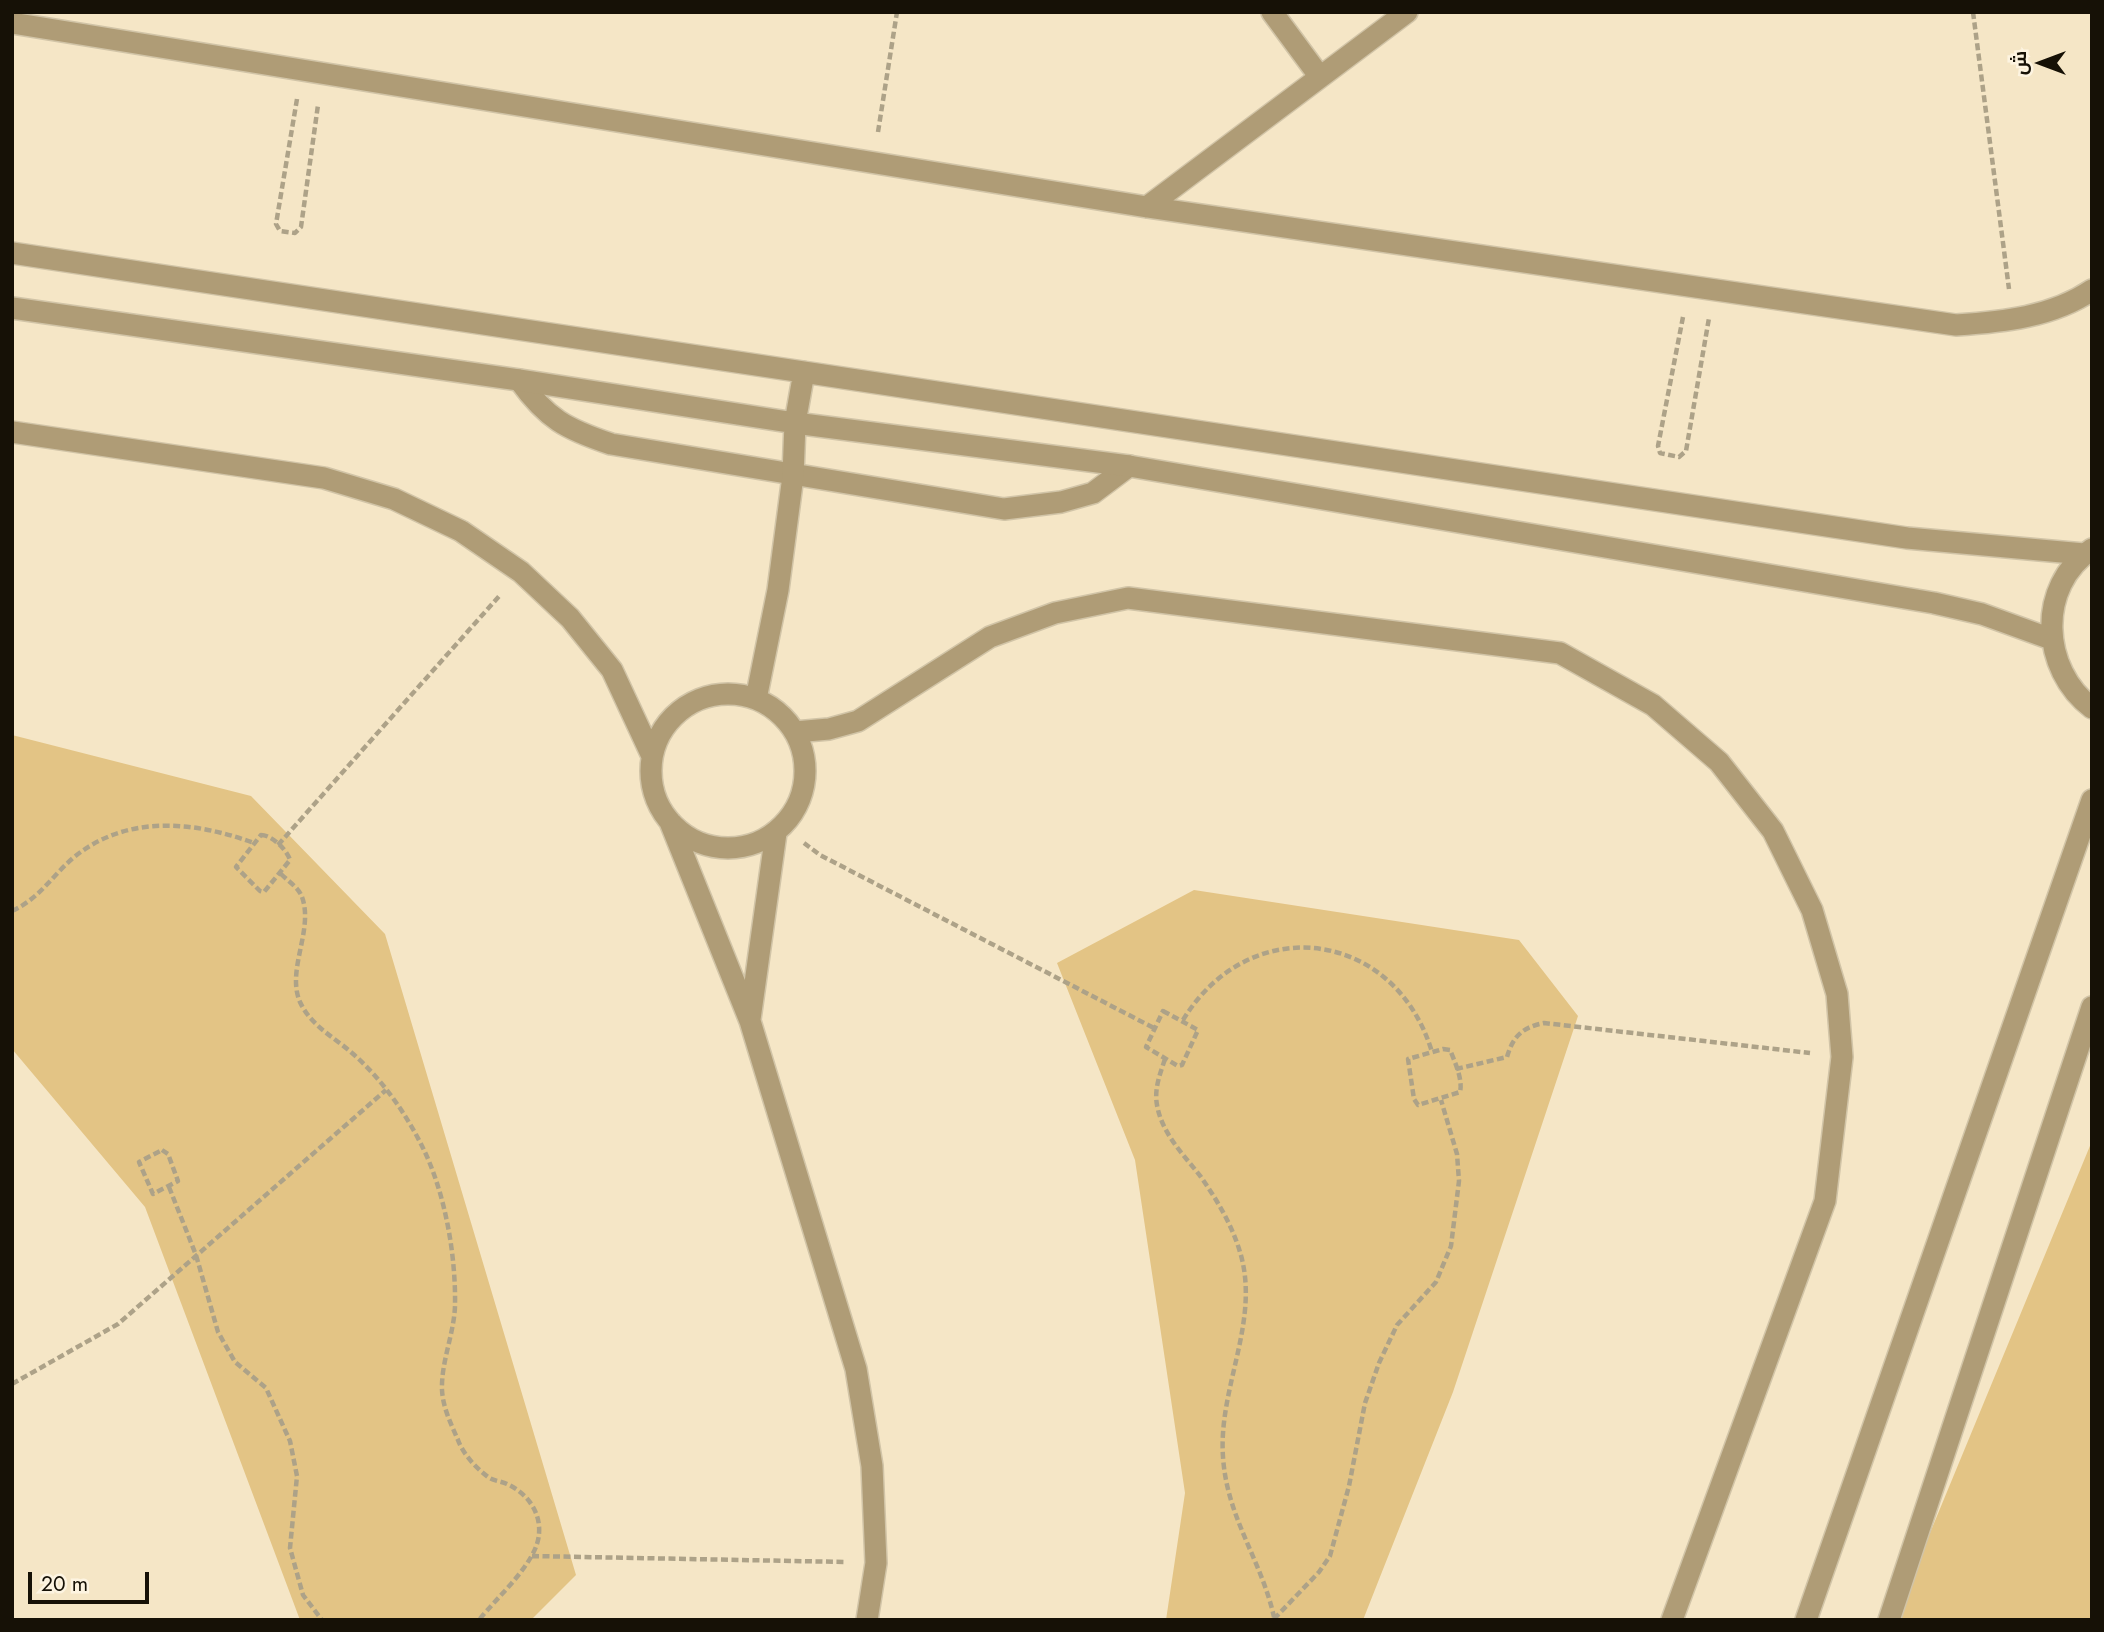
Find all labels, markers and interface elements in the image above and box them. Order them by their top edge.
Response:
north arrow [2006,28,2076,98]
text: ش [2006,51,2033,75]
scale bar [32,1558,152,1602]
text: 20 m [41,1569,88,1599]

